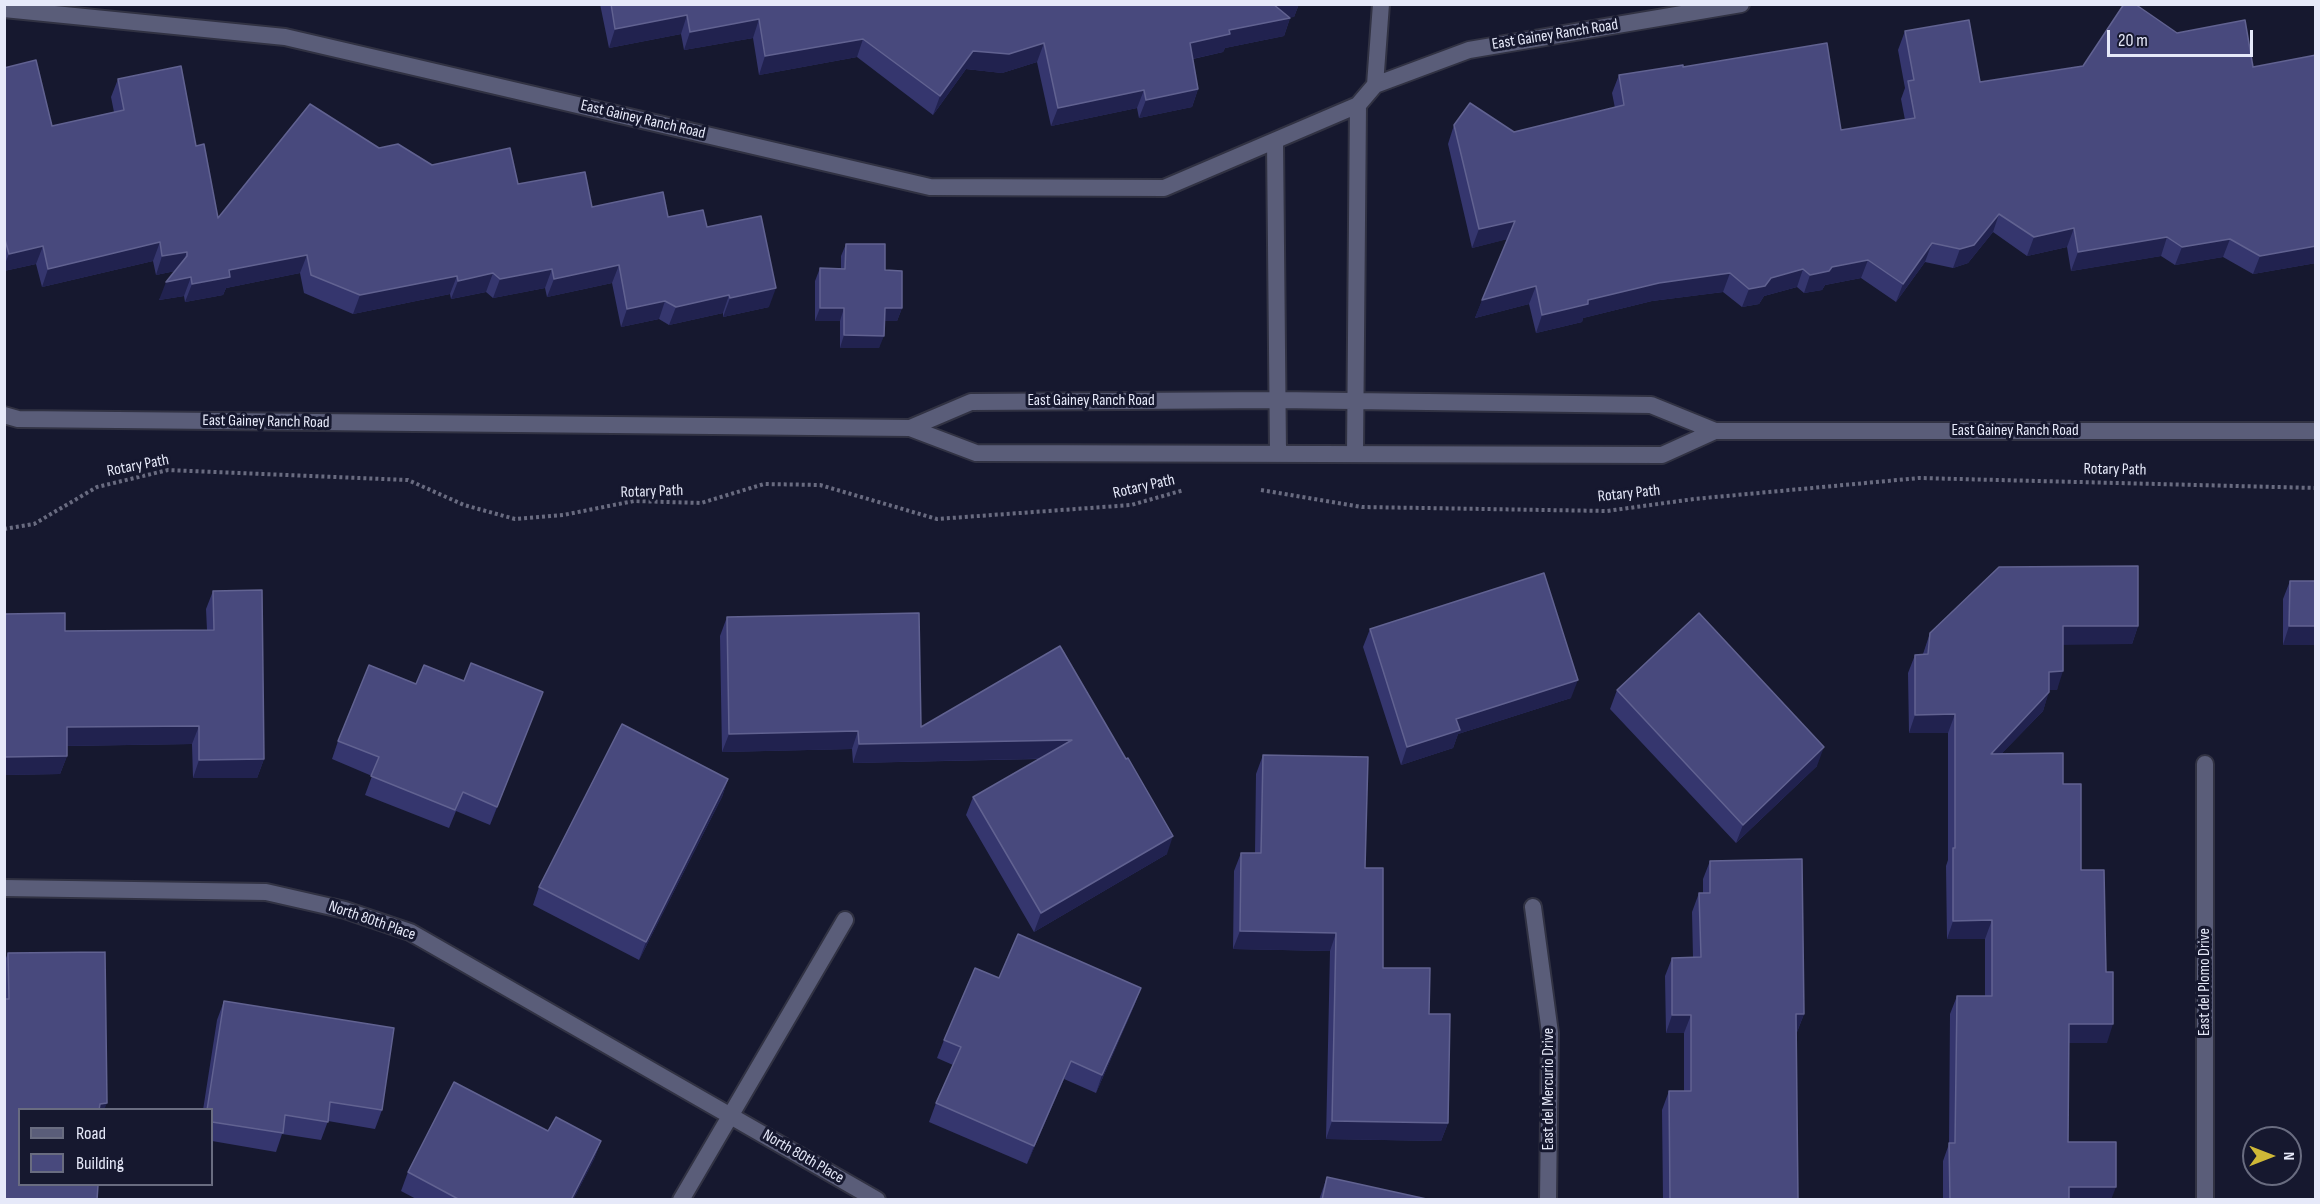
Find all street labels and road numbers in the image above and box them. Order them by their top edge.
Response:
street label: East Gainey Ranch Road [1491,16,1619,54]
street label: East Gainey Ranch Road [579,96,707,144]
street label: East Gainey Ranch Road [1027,391,1155,411]
street label: East Gainey Ranch Road [202,411,330,433]
street label: East Gainey Ranch Road [1951,421,2079,441]
street label: Rotary Path [105,451,171,481]
street label: Rotary Path [2084,460,2146,480]
street label: Rotary Path [1111,471,1177,503]
street label: Rotary Path [620,481,684,503]
street label: Rotary Path [1597,481,1661,507]
street label: North 80th Place [326,897,418,945]
street label: East del Plomo Drive [2195,928,2215,1036]
street label: East del Mercurio Drive [1539,1028,1559,1150]
street label: North 80th Place [759,1126,847,1188]

